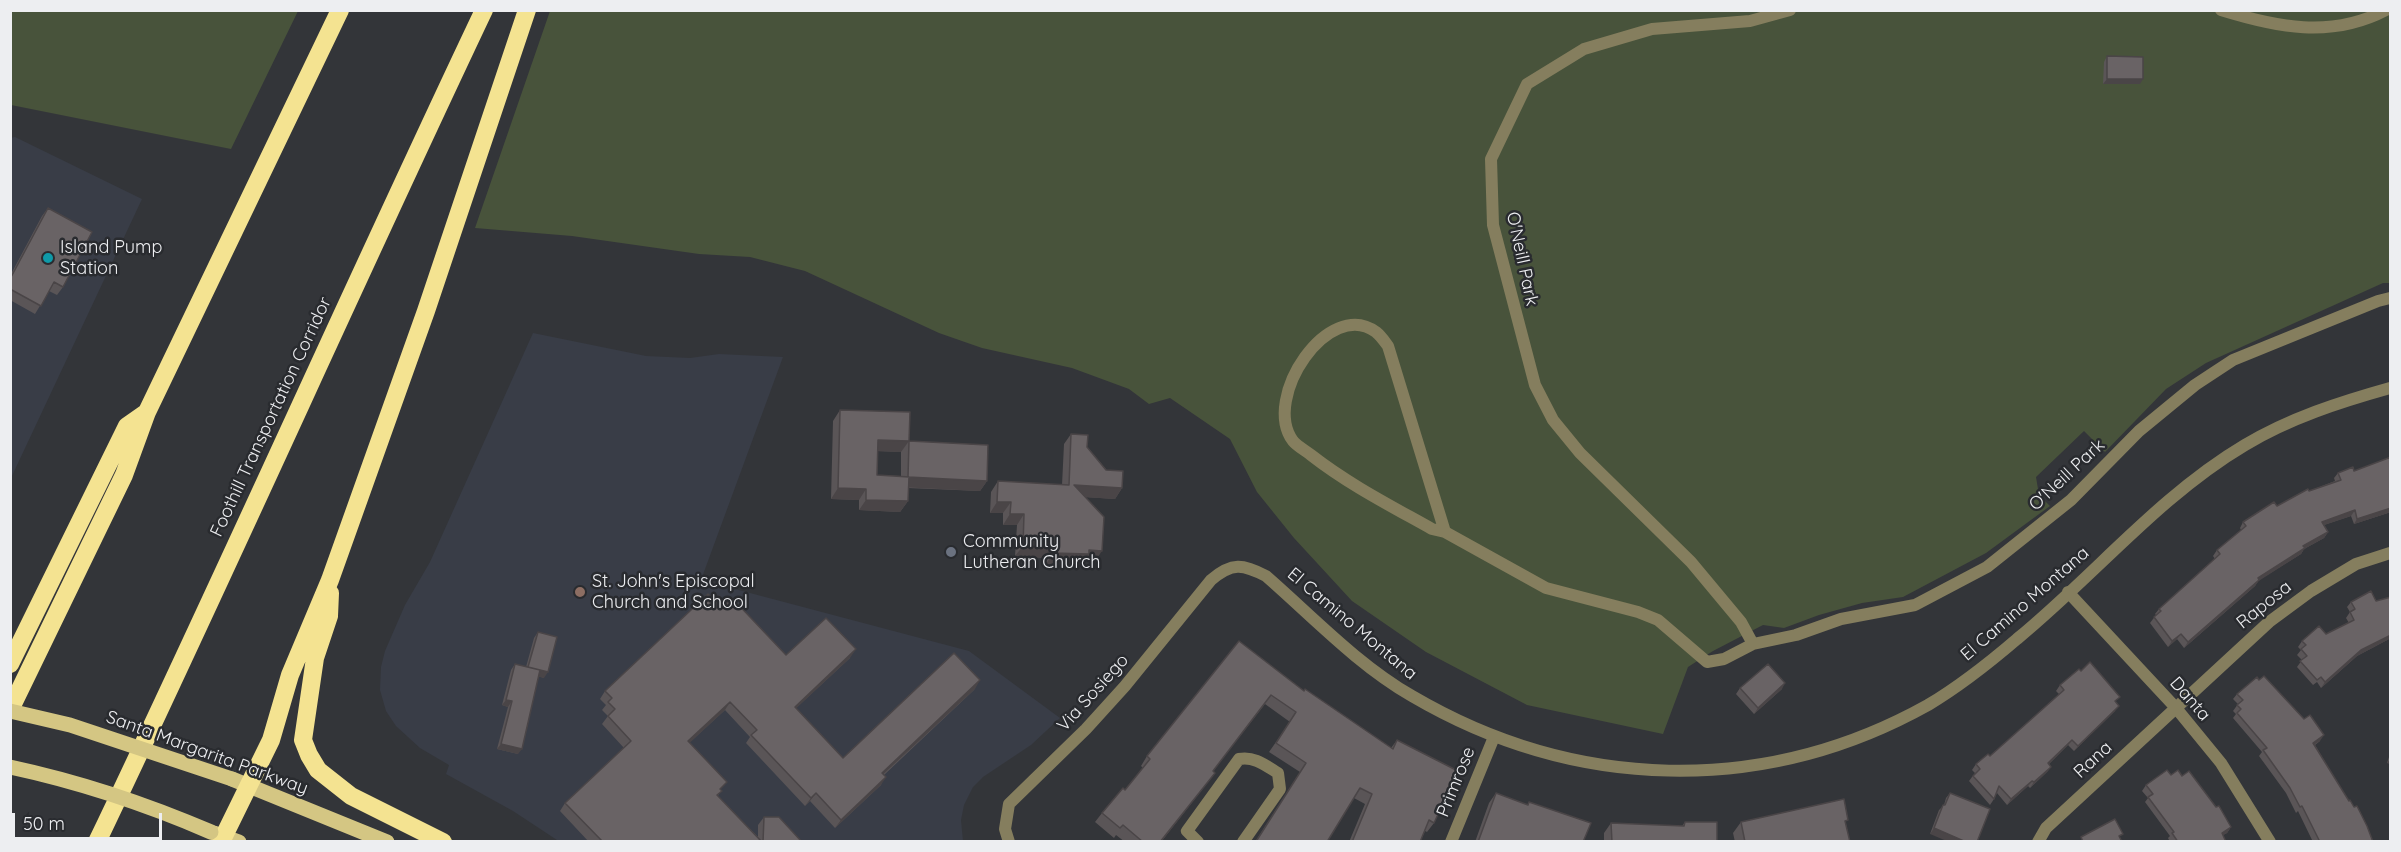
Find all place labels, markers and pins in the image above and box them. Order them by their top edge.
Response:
place label: Island Pump Station [60,237,162,280]
marker: Island Pump Station [41,251,55,265]
place label: Community Lutheran Church [963,531,1101,574]
marker: Community Lutheran Church [944,545,958,559]
place label: St. John's Episcopal Church and School [592,571,755,614]
marker: St. John's Episcopal Church and School [573,585,587,599]

